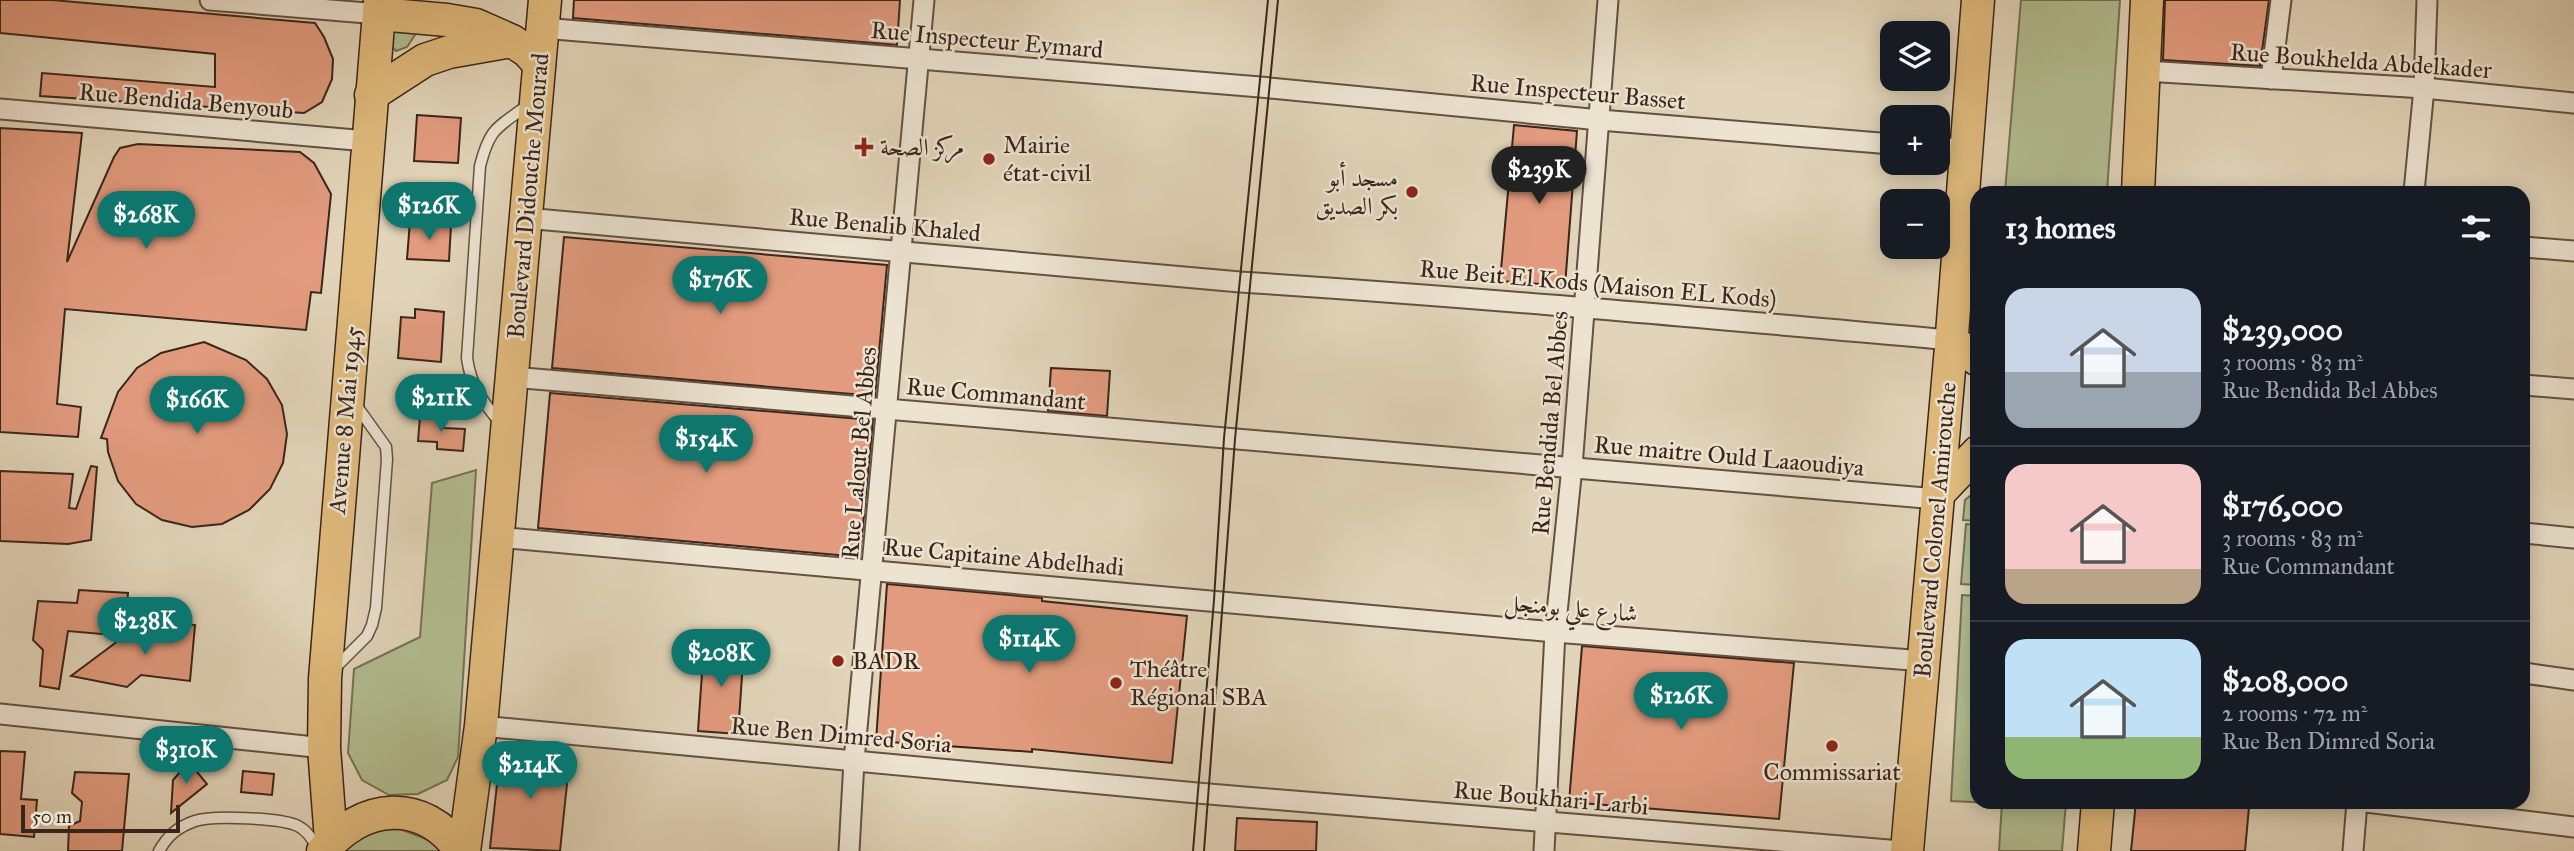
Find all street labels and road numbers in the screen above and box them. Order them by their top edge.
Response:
street label: Rue Inspecteur Eymard [869,15,1105,65]
street label: Rue Boukhelda Abdelkader [2229,37,2493,85]
street label: Boulevard Didouche Mourad [501,52,555,340]
street label: Rue Inspecteur Basset [1469,68,1688,116]
street label: Rue Bendida Benyoub [77,77,295,125]
street label: Rue Benalib Khaled [788,202,982,248]
street label: Rue Beit El Kods (Maison EL Kods) [1418,253,1778,315]
street label: Rue Bendida Bel Abbes [1525,310,1575,536]
street label: Avenue 8 Mai 1945 [322,325,368,516]
street label: Rue Lalout Bel Abbes [835,345,883,561]
street label: Rue Commandant [905,371,1088,417]
street label: Boulevard Colonel Amirouche [1907,381,1963,679]
street label: Rue maitre Ould Laaoudiya [1593,429,1866,483]
street label: Rue Capitaine Abdelhadi [882,532,1126,583]
street label: شارع علي بومنجل [1502,587,1639,637]
street label: Rue Ben Dimred Soria [729,710,954,760]
street label: Rue Boukhari Larbi [1452,775,1650,822]

